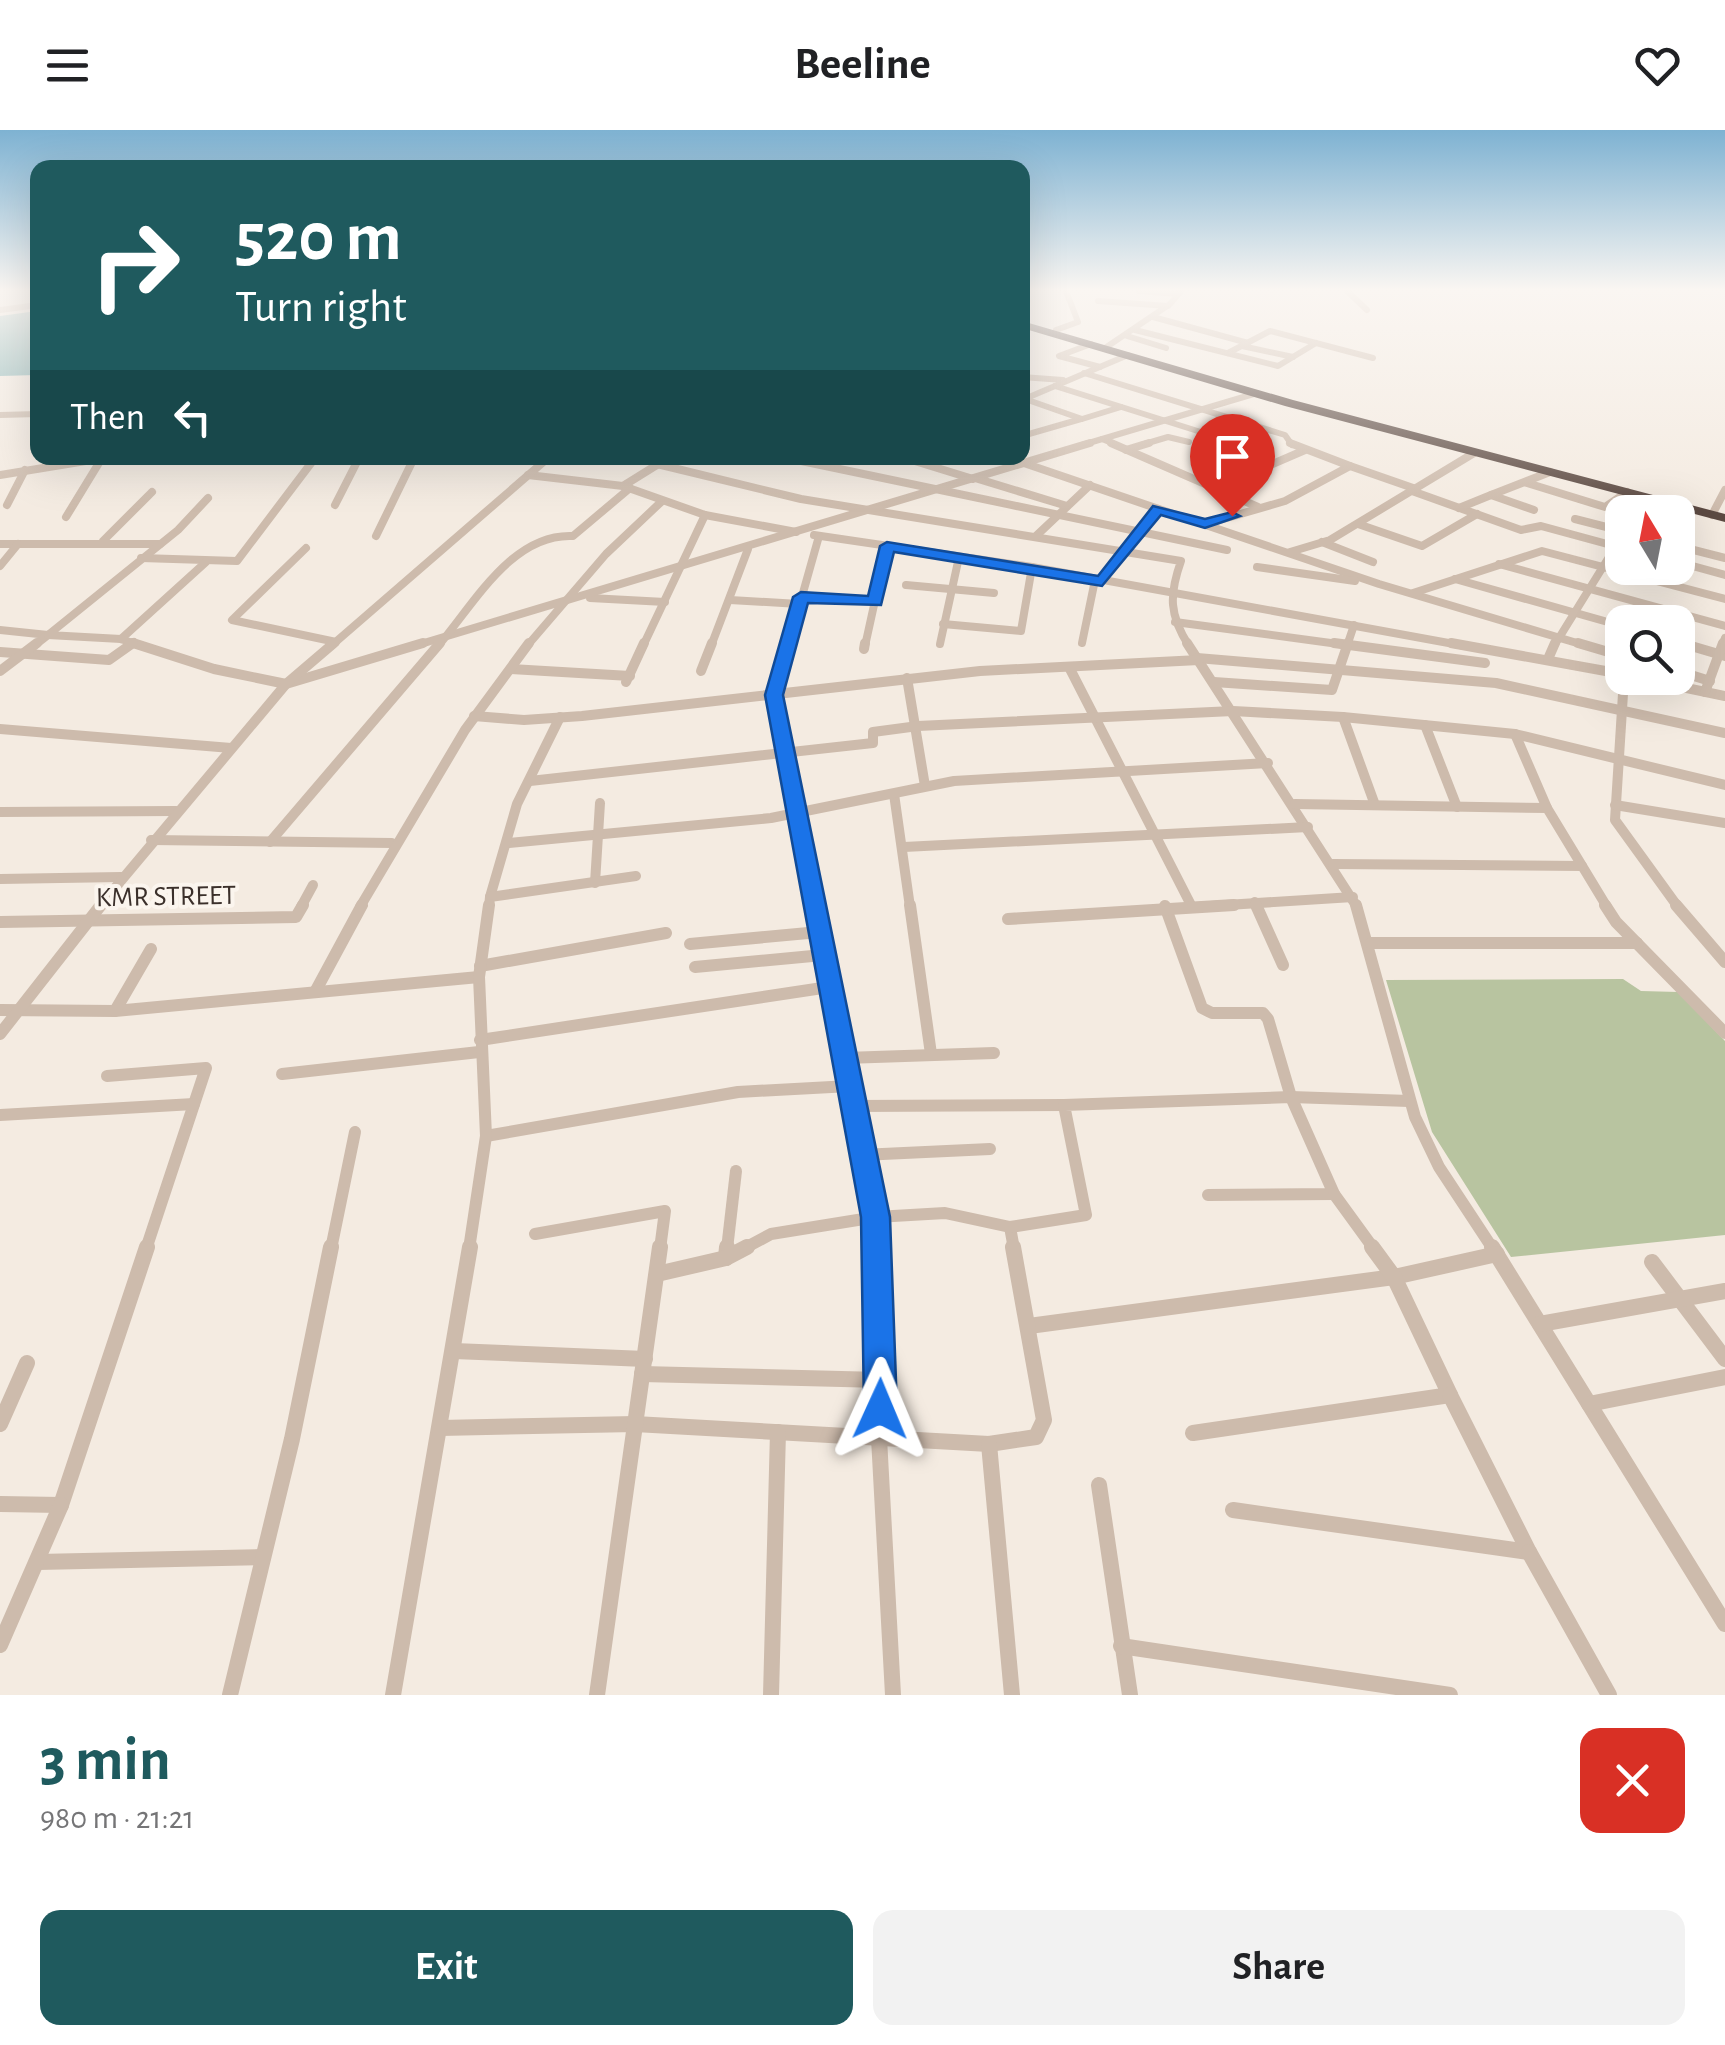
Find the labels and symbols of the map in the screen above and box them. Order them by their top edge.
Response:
pin [1190,414,1275,517]
north arrow [1605,495,1695,585]
street label: KMR STREET [96,882,237,912]
position arrow [828,1357,932,1461]

